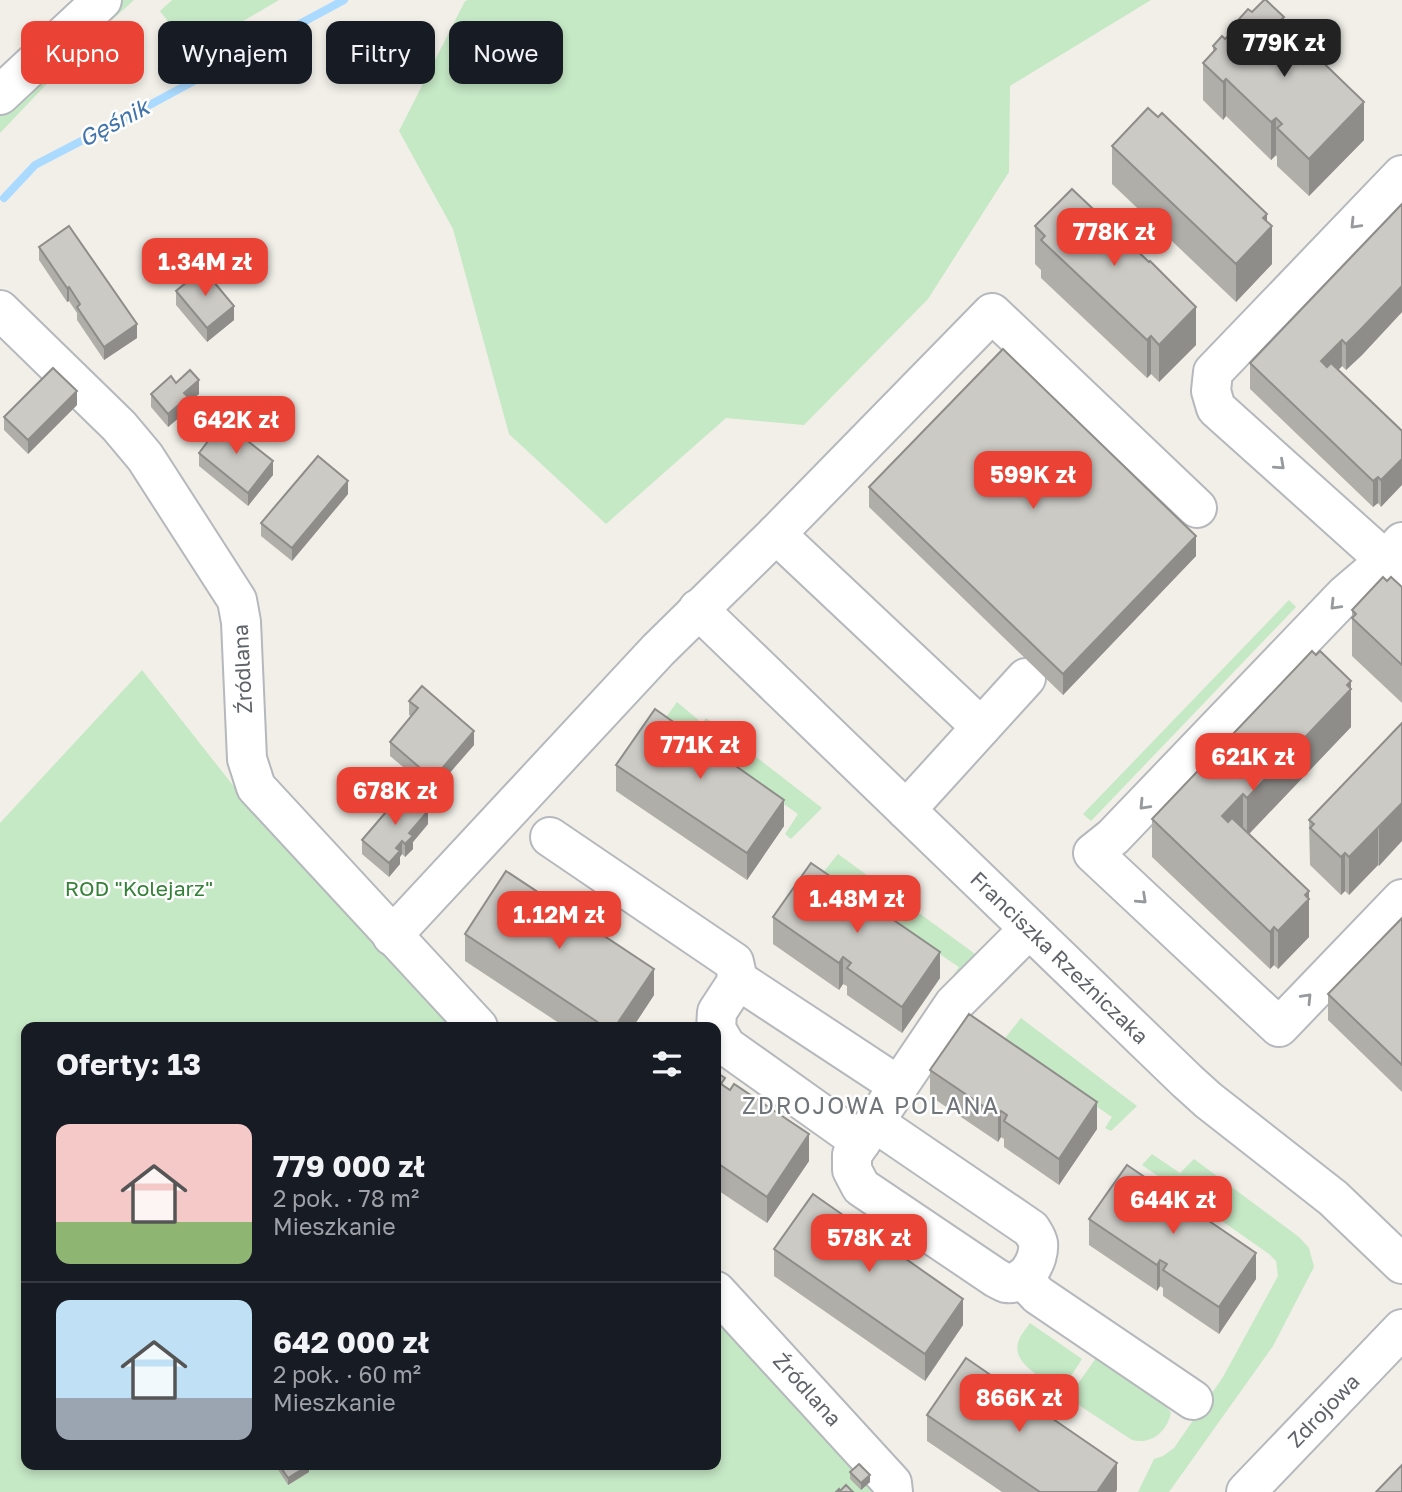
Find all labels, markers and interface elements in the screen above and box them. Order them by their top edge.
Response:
pin: 779K zł [1219,20,1349,79]
chip: Kupno [21,21,144,84]
chip: Wynajem [158,21,312,84]
chip: Filtry [326,21,435,84]
chip: Nowe [449,21,563,84]
text: 779K zł [1243,28,1325,56]
water label: Gęśnik [74,91,155,152]
pin: 778K zł [1049,208,1179,268]
one-way arrow [1350,216,1363,229]
text: 778K zł [1073,217,1155,245]
pin: 1.34M zł [133,238,277,298]
text: 1.34M zł [158,247,252,275]
pin: 642K zł [171,396,301,456]
text: 642K zł [193,405,279,433]
pin: 599K zł [968,452,1098,511]
one-way arrow [1272,457,1285,469]
text: 599K zł [990,460,1076,488]
one-way arrow [1331,597,1344,610]
street label: Źródlana [227,624,257,714]
pin: 771K zł [635,722,765,781]
text: 771K zł [660,730,740,758]
pin: 621K zł [1188,734,1318,793]
text: 621K zł [1211,742,1295,770]
pin: 678K zł [330,768,460,827]
text: 678K zł [353,776,437,804]
one-way arrow [1139,797,1152,810]
street label: Franciszka Rzeźniczaka [965,866,1154,1049]
park label: ROD "Kolejarz" [65,875,213,901]
pin: 1.48M zł [785,876,929,935]
text: 1.48M zł [810,884,904,912]
one-way arrow [1134,891,1147,904]
pin: 1.12M zł [487,892,631,951]
text: 1.12M zł [513,900,605,928]
one-way arrow [1299,993,1312,1006]
icon: filters [648,1045,686,1083]
text: Oferty: 13 [56,1046,201,1082]
district label: ZDROJOWA POLANA [742,1091,1000,1119]
text: 779 000 zł [273,1148,425,1184]
icon: home [112,1152,196,1236]
pin: 644K zł [1108,1176,1238,1236]
text: 2 pok. · 78 m² [273,1184,419,1212]
text: 644K zł [1130,1185,1216,1213]
text: Mieszkanie [273,1212,396,1240]
pin: 578K zł [804,1214,934,1274]
text: 578K zł [827,1223,911,1251]
text: 642 000 zł [273,1324,429,1360]
icon: home [112,1328,196,1412]
street label: Źródlana [768,1347,847,1431]
text: 2 pok. · 60 m² [273,1360,421,1388]
street label: Zdrojowa [1282,1368,1365,1452]
pin: 866K zł [954,1374,1084,1434]
text: 866K zł [976,1383,1062,1411]
text: Mieszkanie [273,1388,396,1416]

